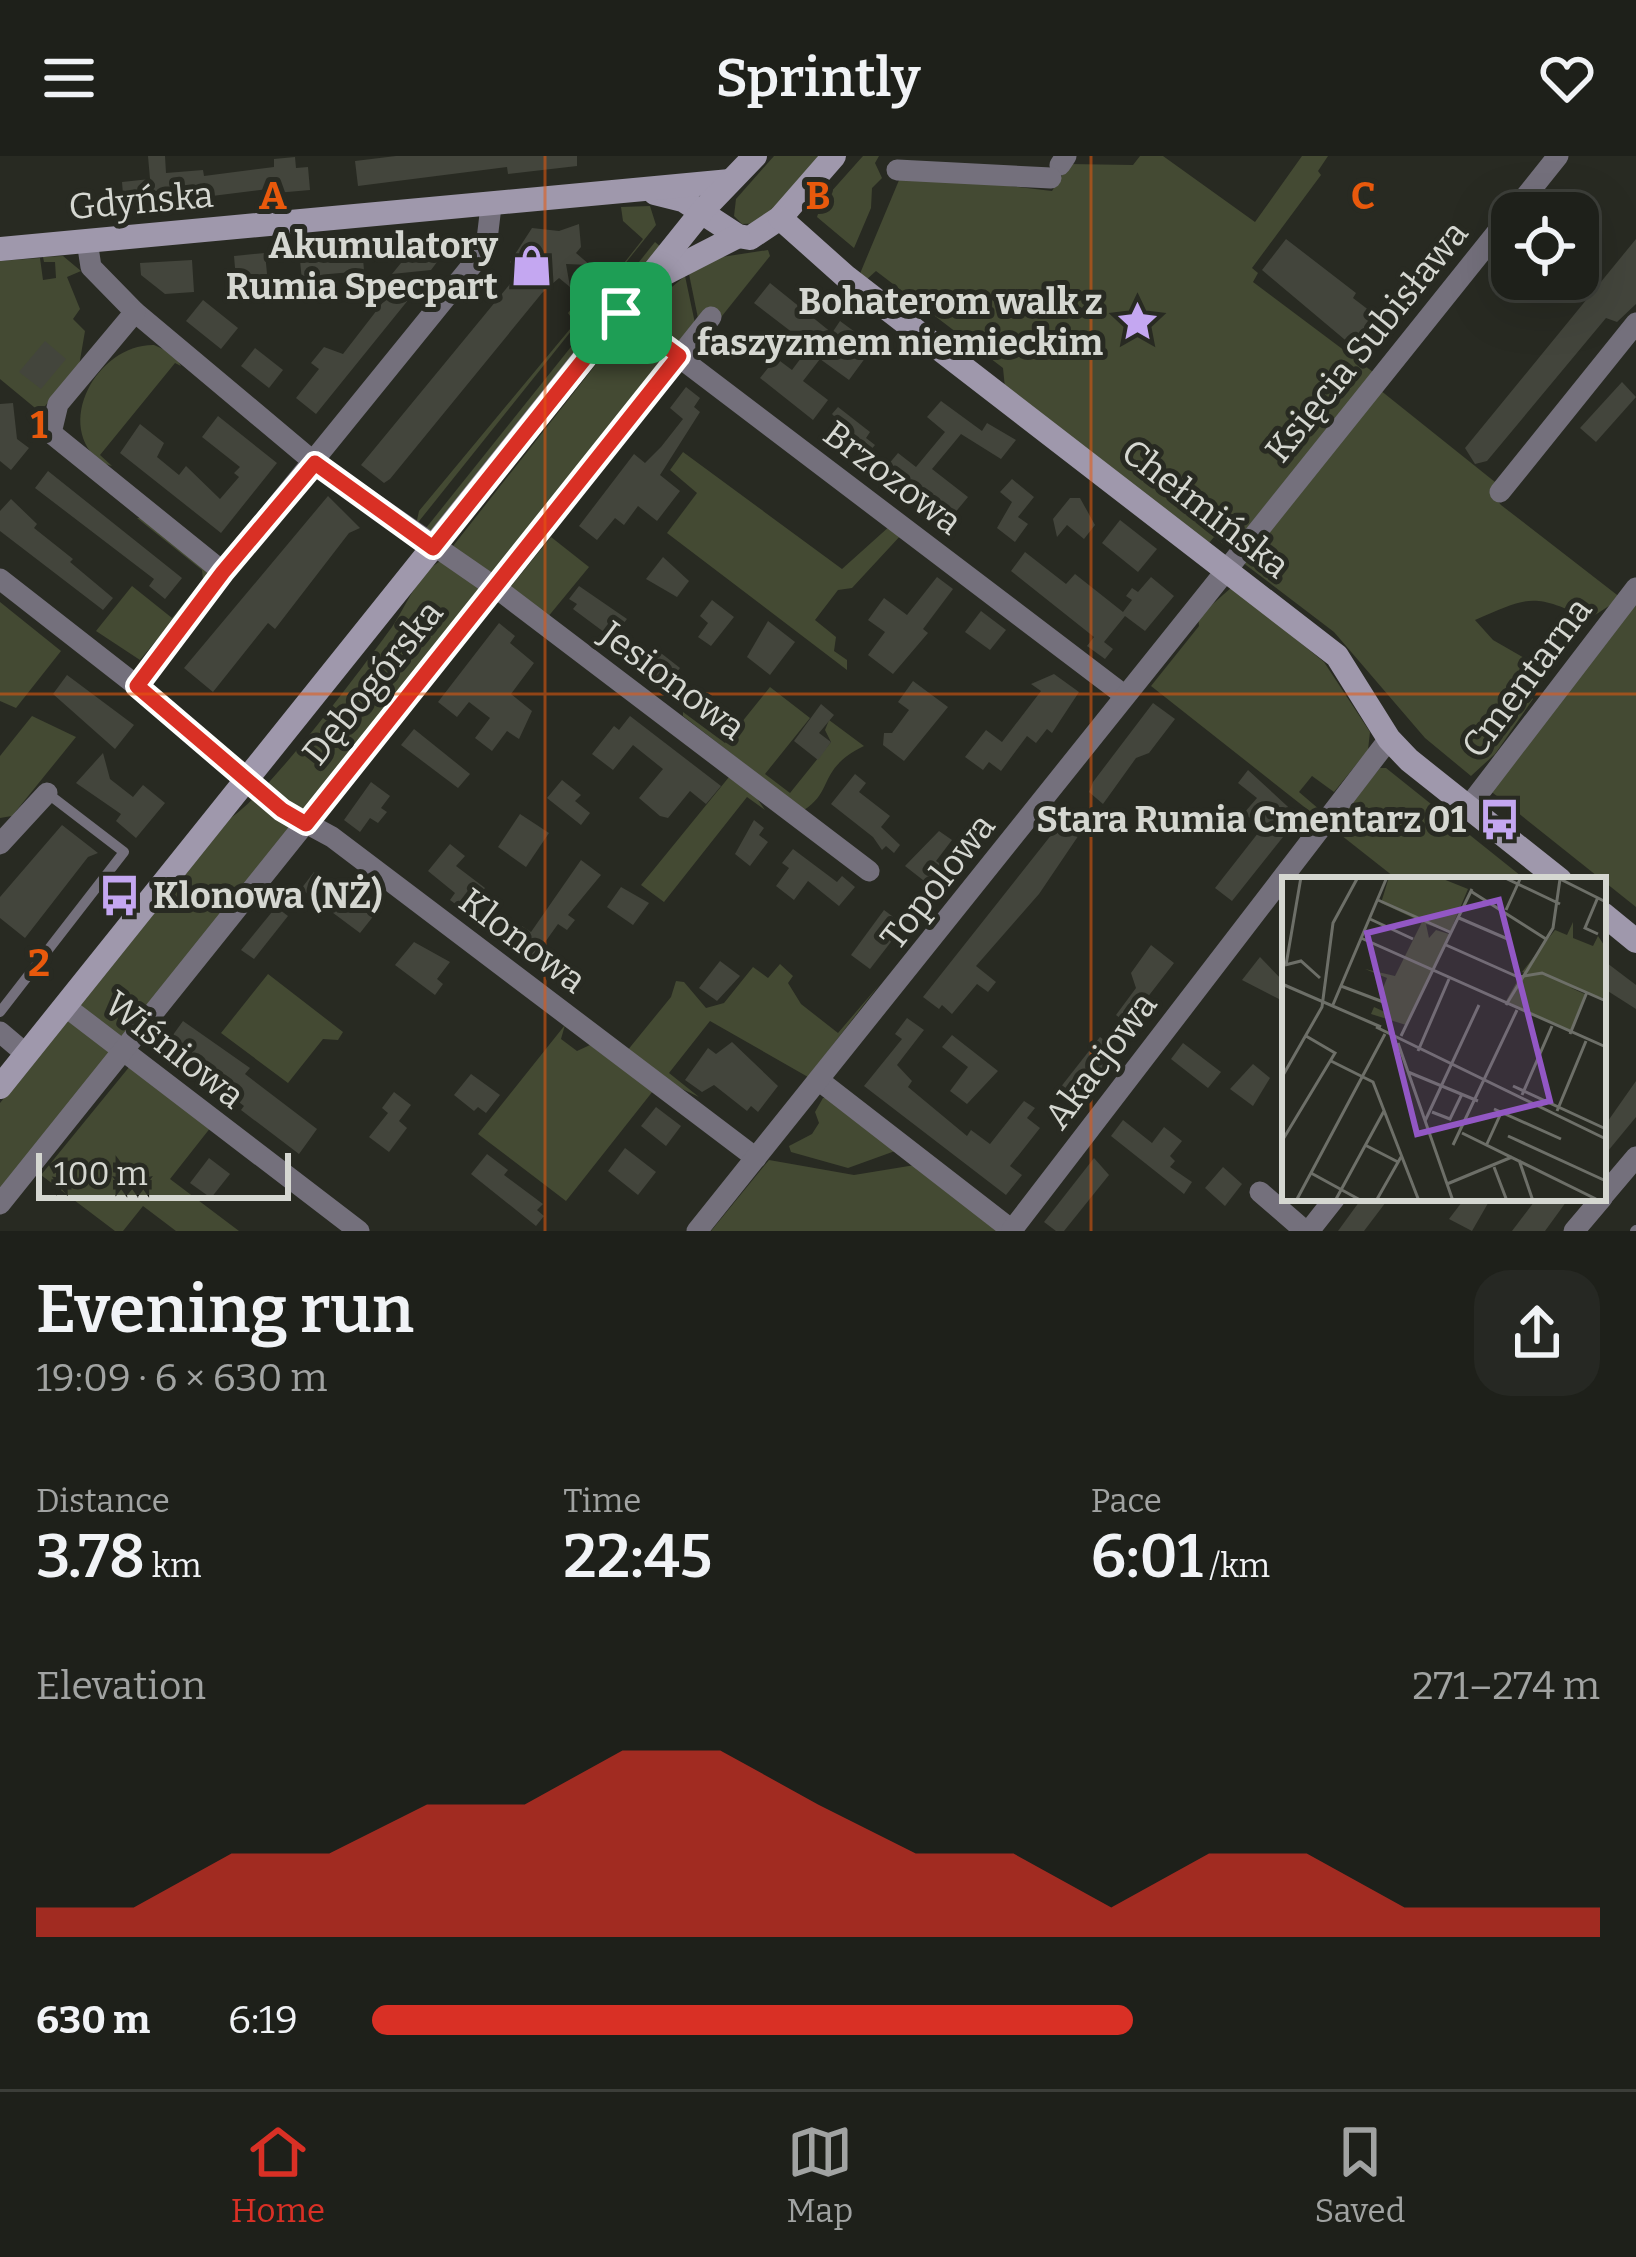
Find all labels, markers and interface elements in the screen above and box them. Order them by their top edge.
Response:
icon: menu [36,45,102,111]
icon: heart [1534,45,1600,111]
text: Sprintly [716,46,920,110]
street label: Gdyńska [67,173,216,229]
text: A [259,173,287,219]
text: B [805,173,831,219]
text: C [1351,173,1375,219]
map controls [1491,192,1599,300]
button: locate [1491,192,1599,300]
street label: Księcia Subisława [1256,212,1478,471]
place label: Akumulatory Rumia Specpart [226,224,499,309]
shop icon: Akumulatory Rumia Specpart [509,243,555,289]
pin [570,262,672,364]
icon: arrive [588,280,654,346]
place label: Bohaterom walk z faszyzmem niemieckim [697,280,1103,365]
place icon: Bohaterom walk z faszyzmem niemieckim [1114,299,1160,345]
text: 1 [31,402,48,448]
street label: Brzozowa [815,412,970,544]
street label: Chełmińska [1113,430,1298,588]
street label: Cmentarna [1452,589,1602,766]
street label: Dębogórska [293,591,453,774]
street label: Jesionowa [590,611,754,750]
bus stop icon: Stara Rumia Cmentarz 01 [1477,796,1523,842]
place label: Stara Rumia Cmentarz 01 [1036,798,1466,842]
street label: Topolowa [871,805,1005,958]
bus stop icon: Klonowa (NŻ) [96,872,142,918]
place label: Klonowa (NŻ) [153,874,383,918]
inset map [1282,877,1606,1201]
street label: Klonowa [450,879,595,1003]
text: 2 [28,940,50,986]
street label: Wiśniowa [96,982,253,1118]
street label: Akacjowa [1035,983,1167,1138]
scale bar [36,1147,291,1200]
text: 100 m [54,1154,148,1194]
text: Evening run [36,1270,414,1349]
button: share [1474,1270,1600,1396]
text: 19:09 · 6 × 630 m [36,1355,327,1401]
text: Distance [36,1481,170,1521]
text: Time [563,1481,641,1521]
text: Pace [1091,1481,1162,1521]
text: 3.78 [36,1521,145,1593]
text: 22:45 [563,1521,712,1593]
text: 6:01 [1091,1521,1203,1593]
text: km [145,1546,201,1586]
text: /km [1203,1546,1270,1586]
text: Elevation [36,1663,206,1709]
text: 271–274 m [1412,1663,1600,1709]
text: 630 m [36,1997,150,2043]
text: 6:19 [228,1997,298,2043]
tab: Home [231,2119,325,2231]
tab: Map [787,2119,853,2231]
tab: Saved [1315,2119,1405,2231]

